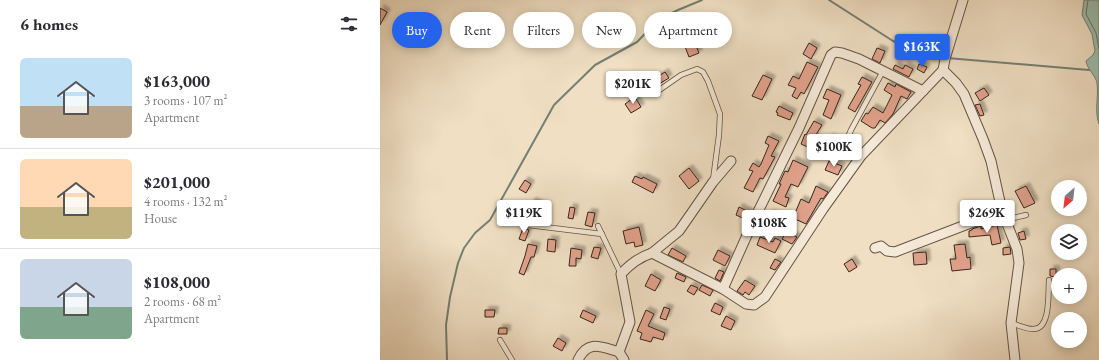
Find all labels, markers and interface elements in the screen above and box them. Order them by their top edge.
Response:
chip: Buy [392,12,442,48]
chip: Rent [450,12,505,48]
chip: Filters [513,12,574,48]
chip: New [582,12,636,48]
chip: Apartment [644,12,732,48]
text: 6 homes [20,13,78,35]
icon: filters [338,13,360,35]
pin: $163K [894,34,950,68]
text: $163K [904,38,940,55]
text: $163,000 [144,70,210,92]
pin: $201K [605,71,661,105]
icon: home [52,74,100,122]
text: $201K [615,75,651,92]
text: 3 rooms · 107 m² [144,92,228,109]
text: Apartment [144,109,199,126]
pin: $100K [806,134,862,168]
text: $100K [816,138,852,155]
text: $201,000 [144,171,210,193]
icon: home [52,175,100,223]
north arrow [1051,180,1087,216]
map controls [1051,180,1087,348]
text: 4 rooms · 132 m² [144,193,228,210]
pin: $119K [496,200,552,234]
pin: $269K [959,200,1015,234]
text: $119K [506,204,542,221]
text: $269K [969,204,1005,221]
text: House [144,210,177,227]
pin: $108K [741,210,797,244]
text: $108K [751,214,787,231]
button: layers [1051,224,1087,260]
button: + [1051,268,1087,304]
text: $108,000 [144,271,210,293]
icon: home [52,275,100,323]
text: 2 rooms · 68 m² [144,293,221,310]
text: Apartment [144,310,199,327]
button: − [1051,312,1087,348]

